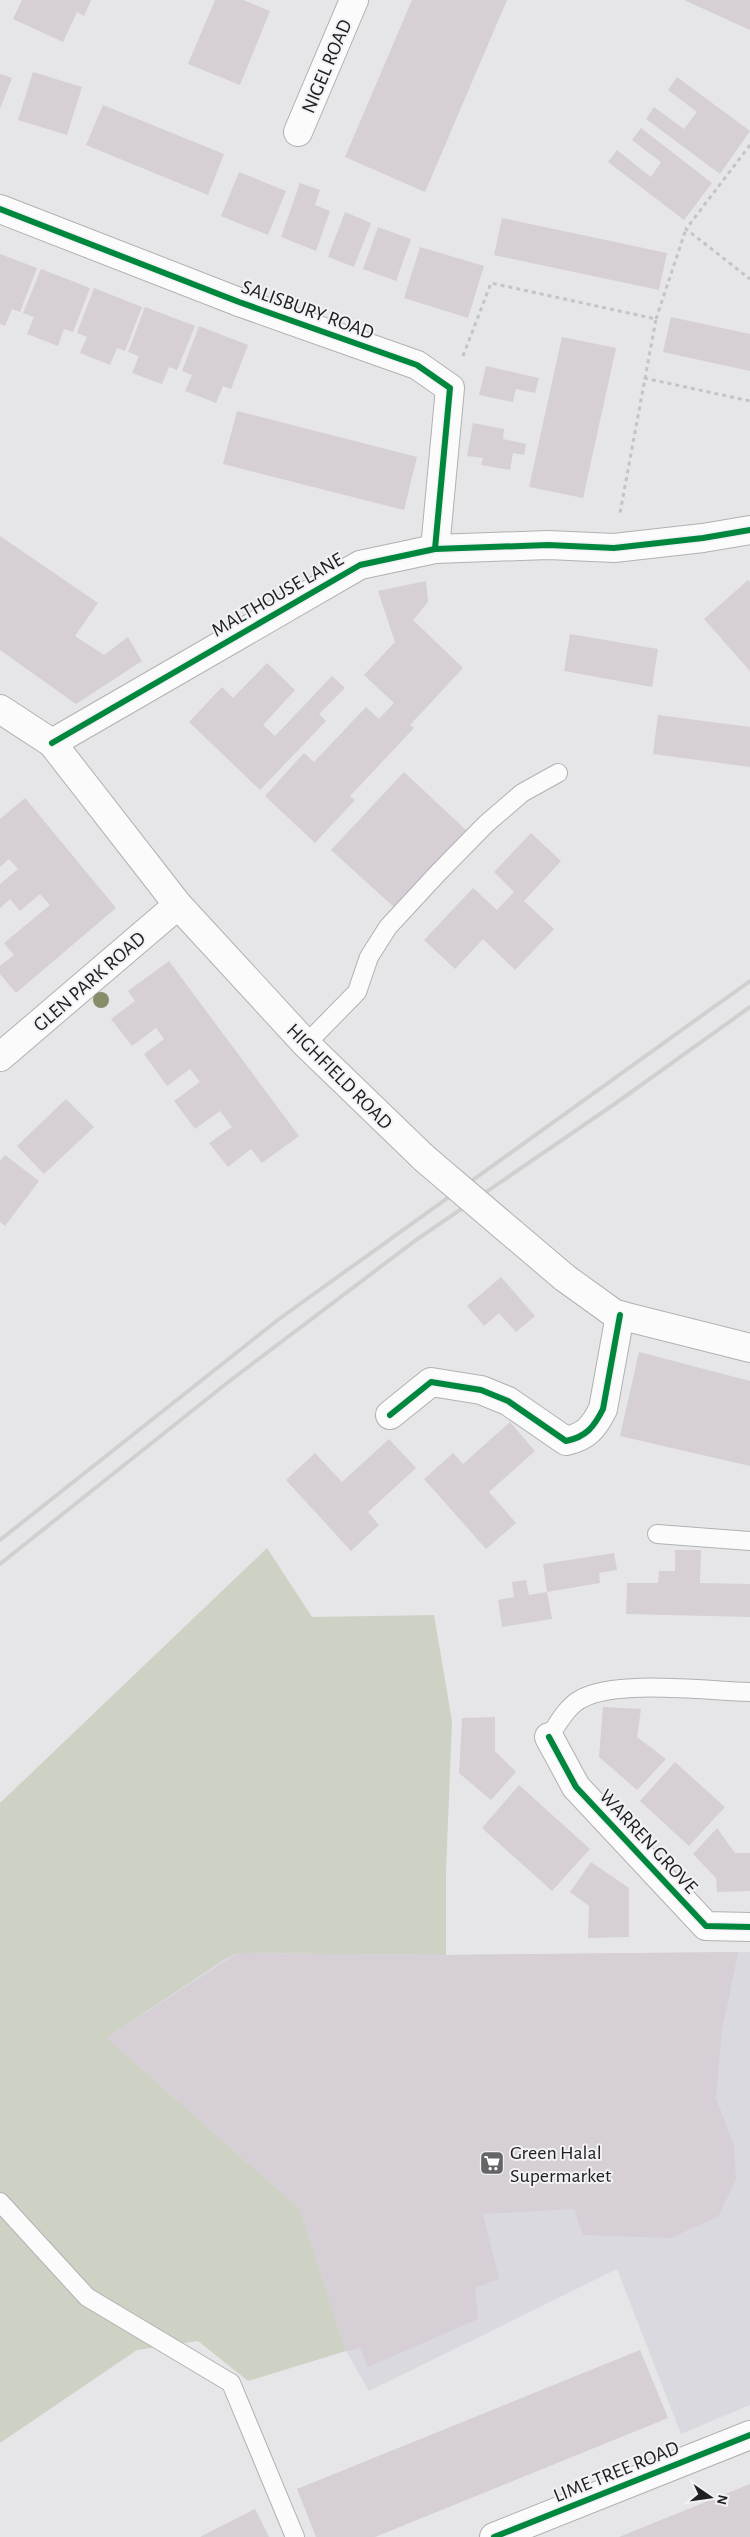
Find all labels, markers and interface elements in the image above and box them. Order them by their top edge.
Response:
street label: NIGEL ROAD [298,17,356,116]
street label: SALISBURY ROAD [239,277,377,343]
street label: MALTHOUSE LANE [208,549,347,641]
street label: GLEN PARK ROAD [30,928,149,1036]
street label: HIGHFIELD ROAD [283,1020,396,1133]
street label: WARREN GROVE [595,1786,702,1898]
place label: Green Halal Supermarket [510,2143,612,2186]
supermarket icon: Green Halal Supermarket [479,2150,505,2176]
street label: LIME TREE ROAD [551,2438,682,2506]
north arrow [685,2472,735,2522]
text: N [714,2493,730,2506]

